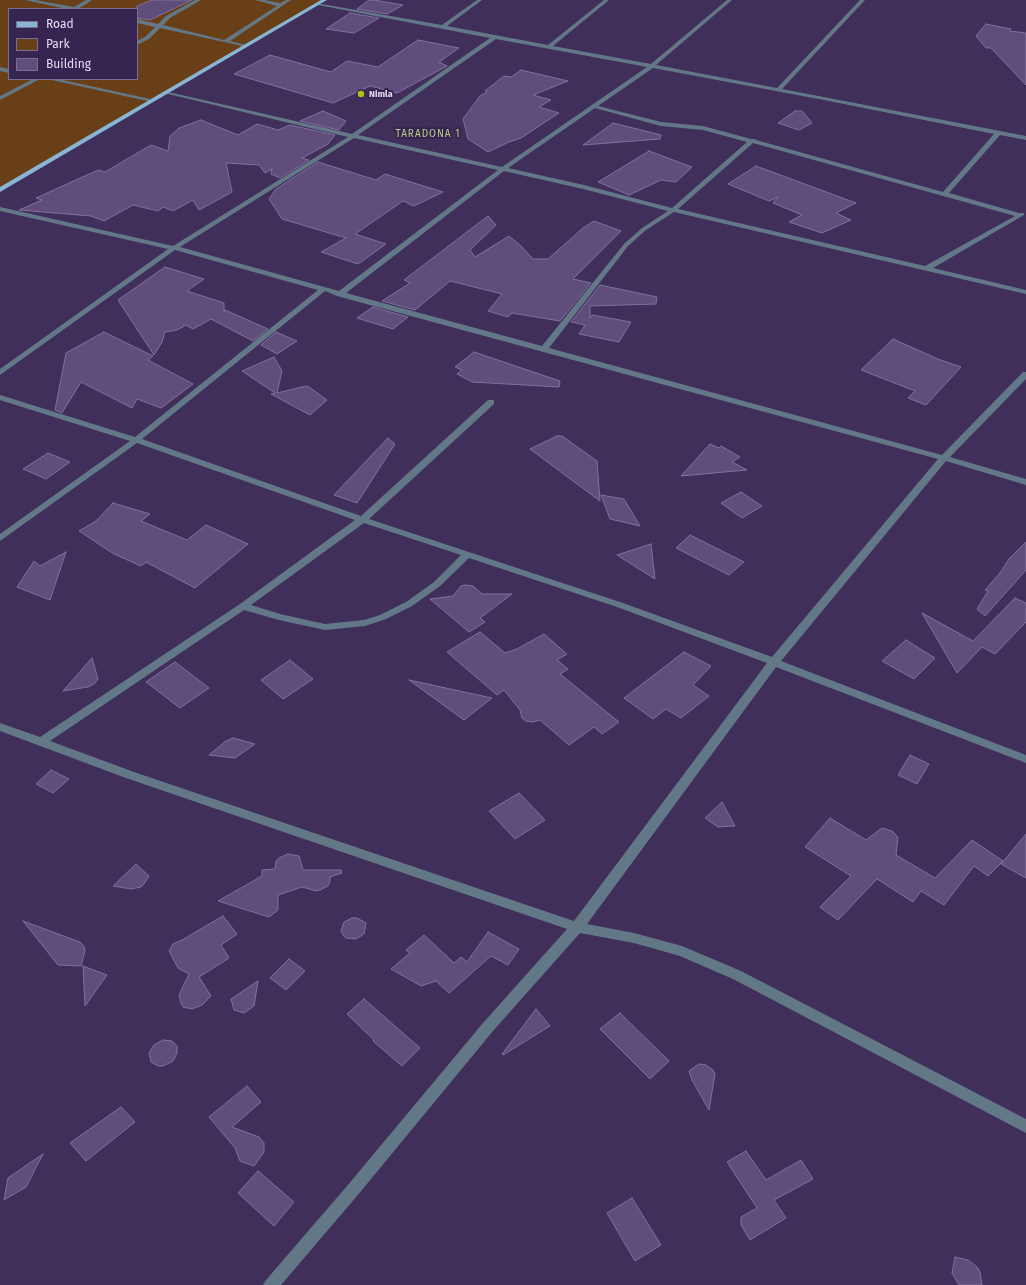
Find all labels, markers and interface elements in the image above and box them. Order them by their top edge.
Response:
legend [8,8,138,80]
text: Road [46,17,74,31]
text: Park [46,37,70,51]
text: Building [46,57,91,71]
marker: Nimla [356,89,366,99]
place label: Nimla [369,89,393,99]
district label: TARADONA 1 [395,128,461,140]

